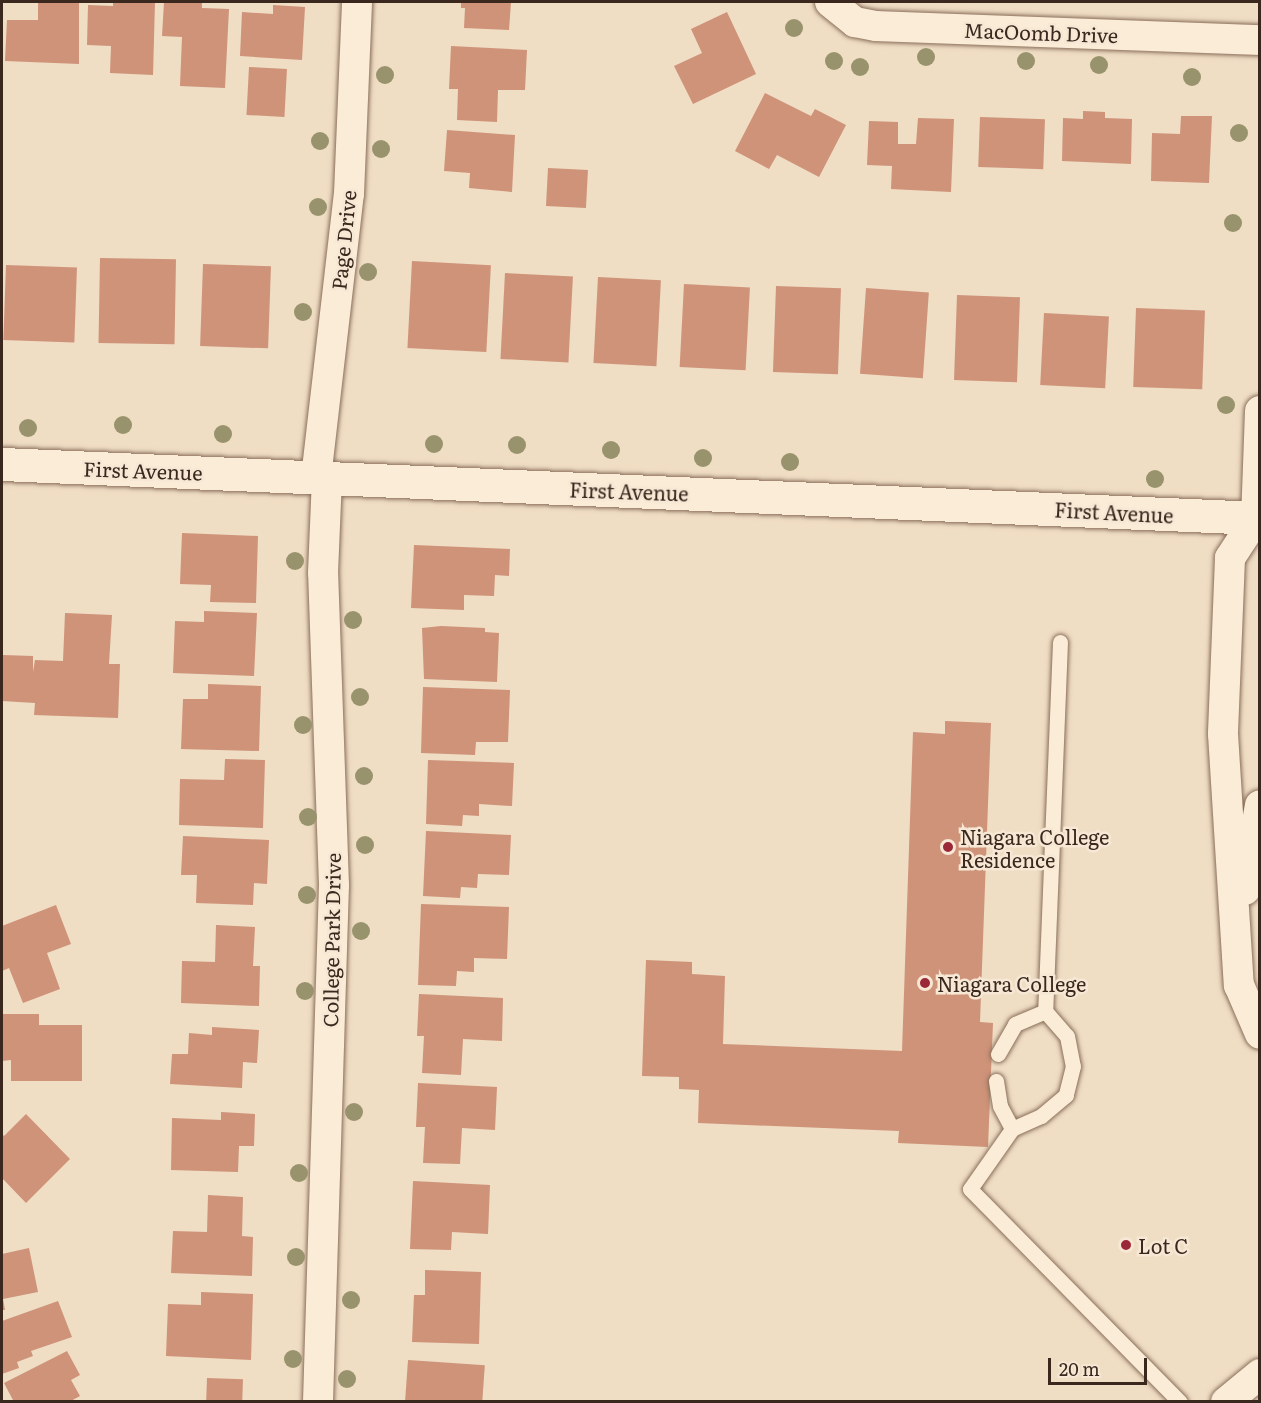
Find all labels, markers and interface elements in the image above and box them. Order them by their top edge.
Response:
street label: MacOomb Drive [963,17,1119,47]
street label: Page Drive [326,189,360,291]
street label: First Avenue [83,456,203,484]
street label: First Avenue [569,477,689,505]
street label: First Avenue [1054,497,1174,527]
place label: Niagara College Residence [960,824,1109,871]
marker: Niagara College Residence [941,840,955,854]
street label: College Park Drive [317,853,345,1027]
place label: Niagara College [937,971,1086,995]
marker: Niagara College [918,976,932,990]
place label: Lot C [1138,1233,1188,1257]
marker: Lot C [1119,1238,1133,1252]
scale bar [1051,1346,1150,1384]
text: 20 m [1059,1355,1100,1382]

